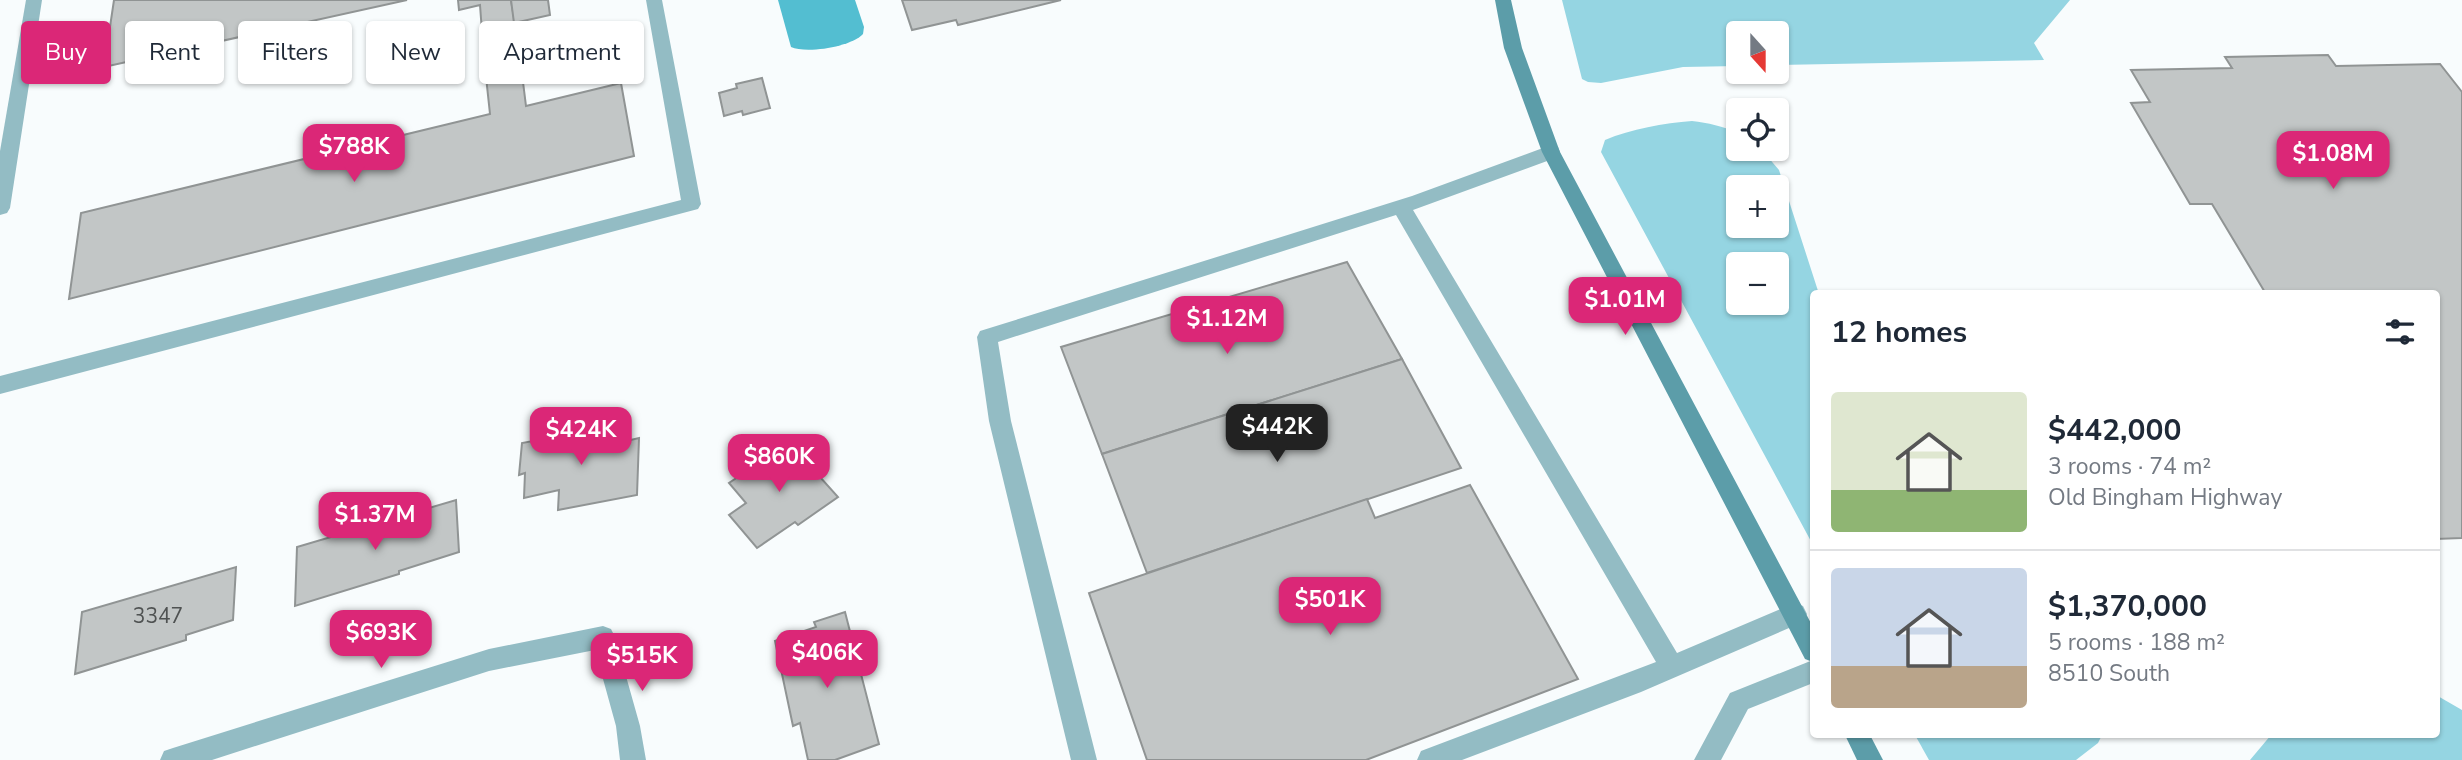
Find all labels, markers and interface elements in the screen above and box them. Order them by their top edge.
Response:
chip: Buy [21,21,111,84]
chip: Rent [125,21,224,84]
chip: Filters [238,21,352,84]
chip: New [366,21,465,84]
chip: Apartment [479,21,644,84]
north arrow [1726,21,1788,84]
map controls [1726,21,1789,315]
button: locate [1726,98,1789,161]
pin: $788K [305,124,403,184]
text: $788K [319,131,389,162]
pin: $1.08M [2276,132,2390,191]
text: $1.08M [2293,138,2373,169]
button: + [1726,175,1789,238]
button: − [1726,252,1789,315]
pin: $1.01M [1568,278,1682,337]
text: $1.01M [1585,284,1665,315]
pin: $1.12M [1170,296,1284,356]
text: $1.12M [1187,303,1267,334]
text: 12 homes [1831,312,1967,353]
icon: filters [2381,313,2419,351]
pin: $442K [1228,405,1326,464]
pin: $424K [532,407,630,467]
text: $442,000 [2048,410,2181,451]
text: $442K [1242,411,1312,442]
text: $424K [546,414,616,445]
icon: home [1887,420,1971,504]
pin: $860K [730,434,828,494]
text: $860K [744,441,814,472]
text: 3 rooms · 74 m² [2048,451,2211,482]
text: Old Bingham Highway [2048,482,2282,513]
pin: $1.37M [318,492,432,552]
text: $1.37M [335,499,415,530]
pin: $501K [1281,578,1379,637]
text: $501K [1295,584,1365,615]
text: $1,370,000 [2048,586,2207,627]
icon: home [1887,596,1971,680]
house number: 3347 [133,602,183,630]
pin: $693K [332,610,430,670]
text: $693K [346,617,416,648]
text: 5 rooms · 188 m² [2048,627,2225,658]
pin: $406K [778,630,876,690]
pin: $515K [593,634,691,693]
text: $406K [792,637,862,668]
text: $515K [607,640,677,671]
text: 8510 South [2048,658,2170,689]

